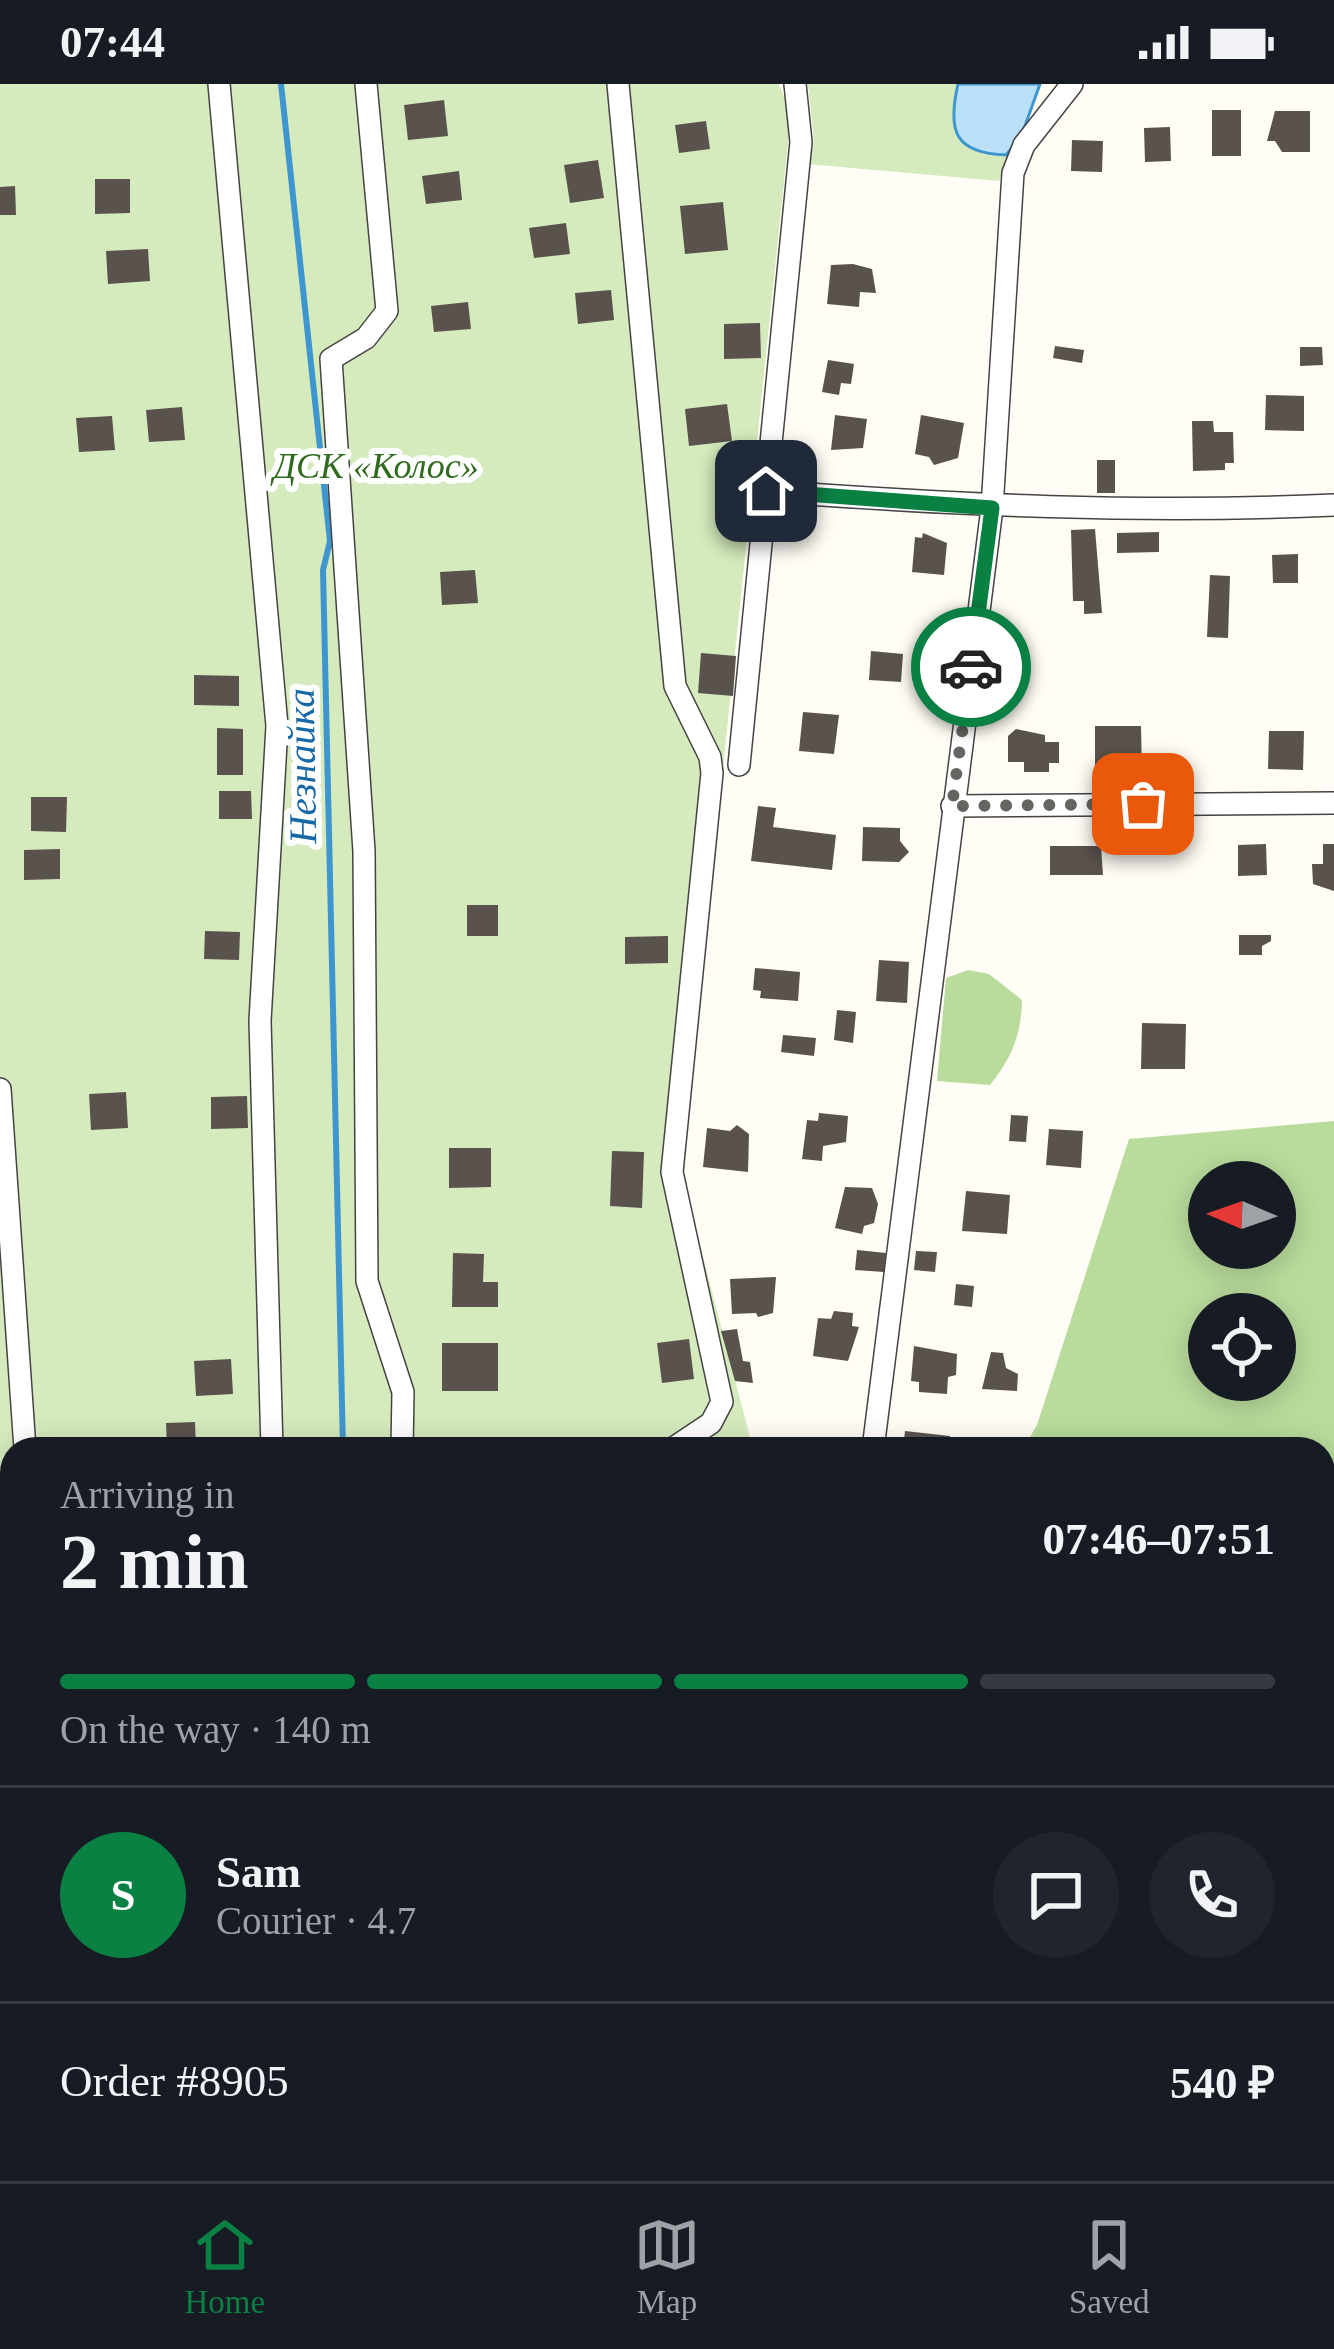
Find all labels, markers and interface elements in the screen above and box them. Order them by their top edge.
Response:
text: 07:44 [60,17,165,67]
pin [715,440,817,542]
park label: ДСК «Колос» [270,446,479,486]
icon: home [733,458,799,524]
courier [911,607,1031,727]
icon: car [938,634,1004,700]
water label: Незнайка [279,688,324,845]
pin [1092,753,1194,855]
icon: bag [1110,771,1176,837]
north arrow [1188,1161,1296,1269]
map controls [1188,1161,1296,1401]
button: locate [1188,1293,1296,1401]
text: Arriving in [60,1473,234,1516]
text: 07:46–07:51 [1043,1514,1275,1564]
text: 2 min [60,1518,249,1605]
text: On the way · 140 m [60,1708,371,1751]
button: chat [993,1832,1119,1958]
button: phone [1149,1832,1275,1958]
text: Sam [216,1847,301,1897]
text: S [110,1870,136,1920]
text: Courier · 4.7 [216,1899,416,1942]
text: Order #8905 [60,2056,289,2106]
text: 540 ₽ [1170,2058,1275,2108]
tab: Home [184,2212,265,2321]
tab: Map [634,2212,700,2321]
tab: Saved [1069,2212,1150,2321]

